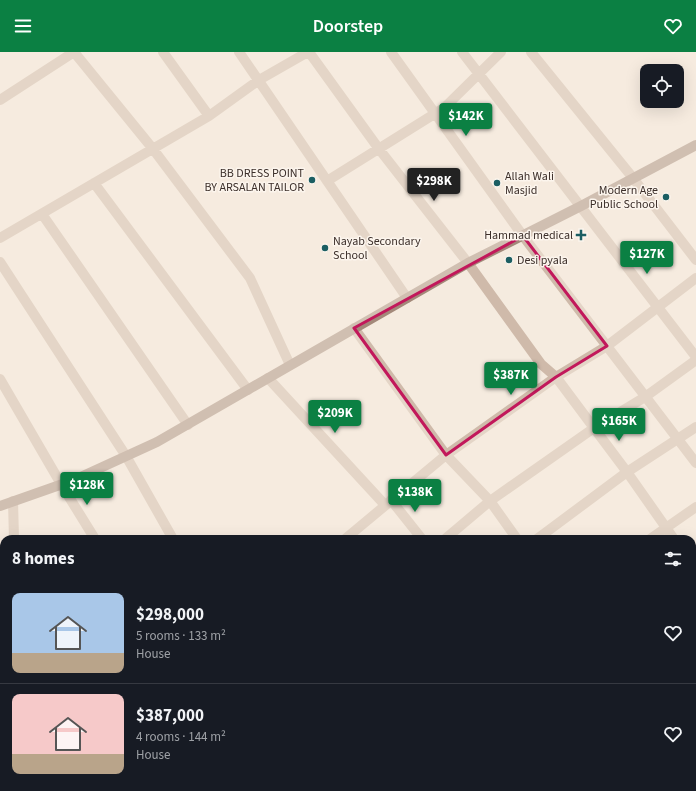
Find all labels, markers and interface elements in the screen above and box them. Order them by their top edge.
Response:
text: Doorstep [313,14,383,39]
icon: menu [12,15,34,37]
icon: heart [662,15,684,37]
map controls [640,64,684,108]
button: locate [640,64,684,108]
pin: $142K [438,103,494,137]
text: $142K [448,107,484,125]
place label: BB DRESS POINT BY ARSALAN TAILOR [204,165,305,196]
pin: $298K [406,168,462,202]
place label: Allah Wali Masjid [505,168,554,199]
text: $298K [416,172,452,190]
marker: BB DRESS POINT BY ARSALAN TAILOR [307,175,317,185]
marker: Allah Wali Masjid [492,178,502,188]
place label: Modern Age Public School [590,182,658,213]
marker: Modern Age Public School [661,192,671,202]
place label: Hammad medical [484,227,573,244]
marker: Hammad medical [576,230,586,240]
place label: Nayab Secondary School [333,233,421,264]
pin: $127K [619,241,675,275]
marker: Nayab Secondary School [320,243,330,253]
text: $127K [629,245,665,263]
place label: Desi pyala [517,252,568,269]
marker: Desi pyala [504,255,514,265]
pin: $387K [483,362,539,396]
text: $387K [493,366,529,384]
pin: $209K [307,400,363,434]
text: $209K [317,404,353,422]
pin: $165K [591,408,647,442]
text: $165K [601,412,637,430]
pin: $128K [59,472,115,506]
text: $128K [69,476,105,494]
pin: $138K [387,479,443,513]
text: $138K [397,483,433,501]
text: 8 homes [12,547,74,571]
icon: filters [662,548,684,570]
text: $298,000 [136,603,204,627]
icon: home [44,609,92,657]
icon: heart [662,622,684,644]
text: 5 rooms · 133 m² [136,627,226,645]
text: House [136,645,171,663]
text: $387,000 [136,704,204,728]
icon: home [44,710,92,758]
icon: heart [662,723,684,745]
text: 4 rooms · 144 m² [136,728,226,746]
text: House [136,746,171,764]

